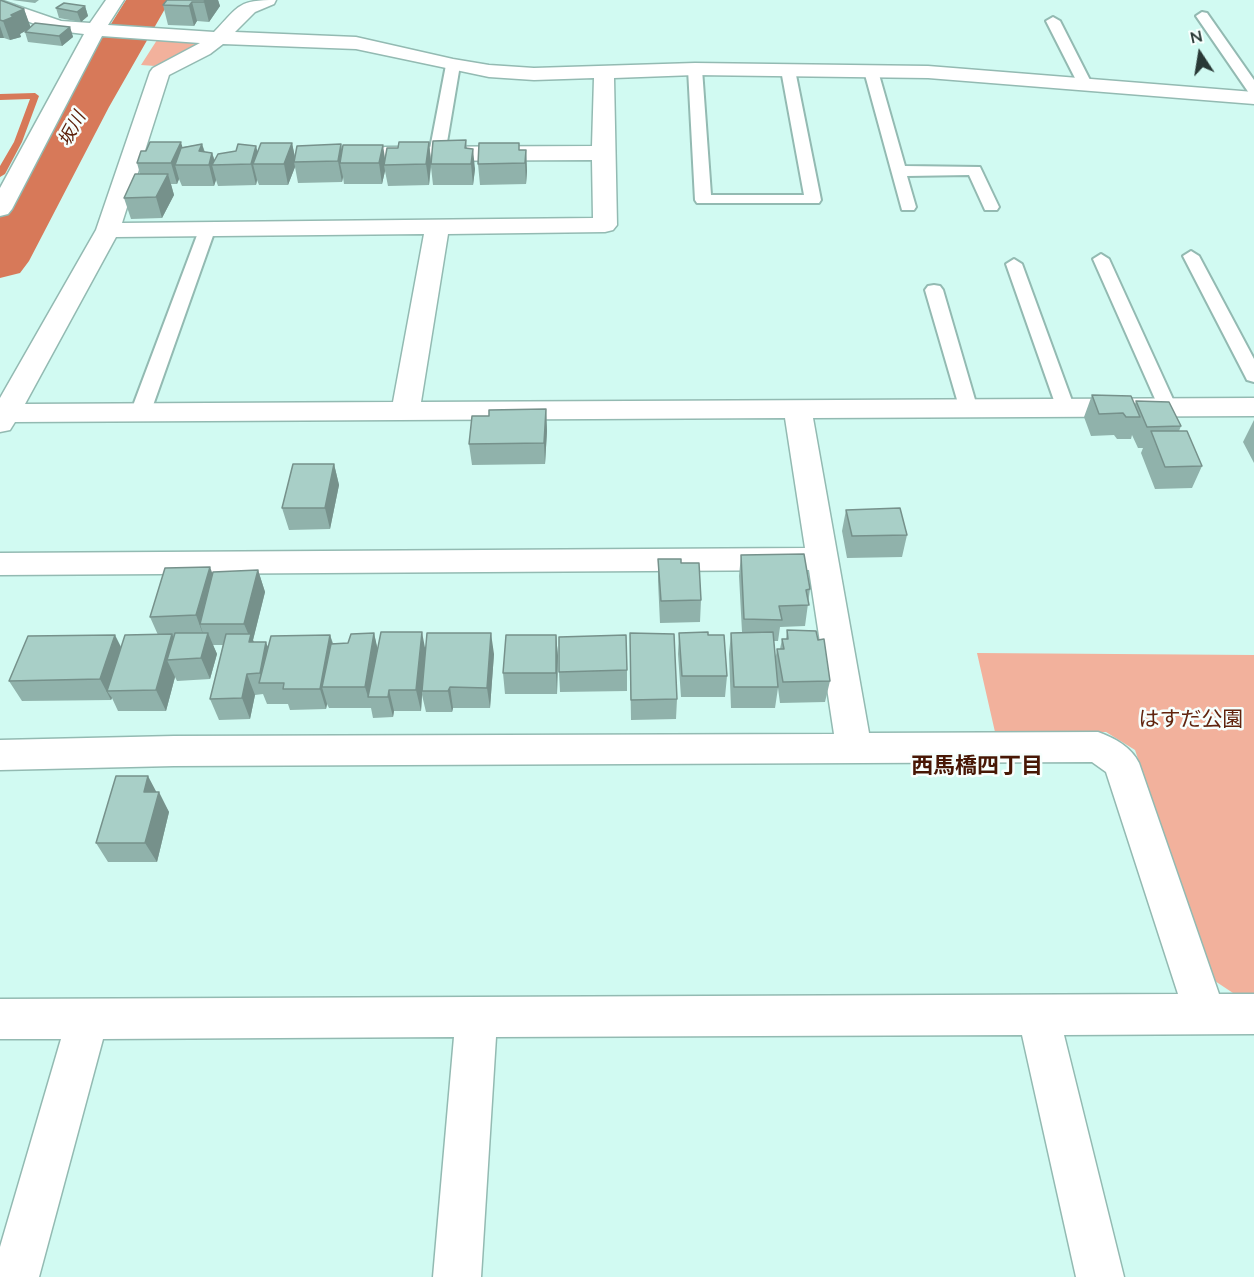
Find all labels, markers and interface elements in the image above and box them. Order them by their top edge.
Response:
north arrow [1170,24,1230,84]
text: N [1188,25,1204,46]
water label: 坂川 [54,108,90,150]
park label: はすだ公園 [1139,706,1243,732]
district label: 西馬橋四丁目 [911,753,1043,779]

